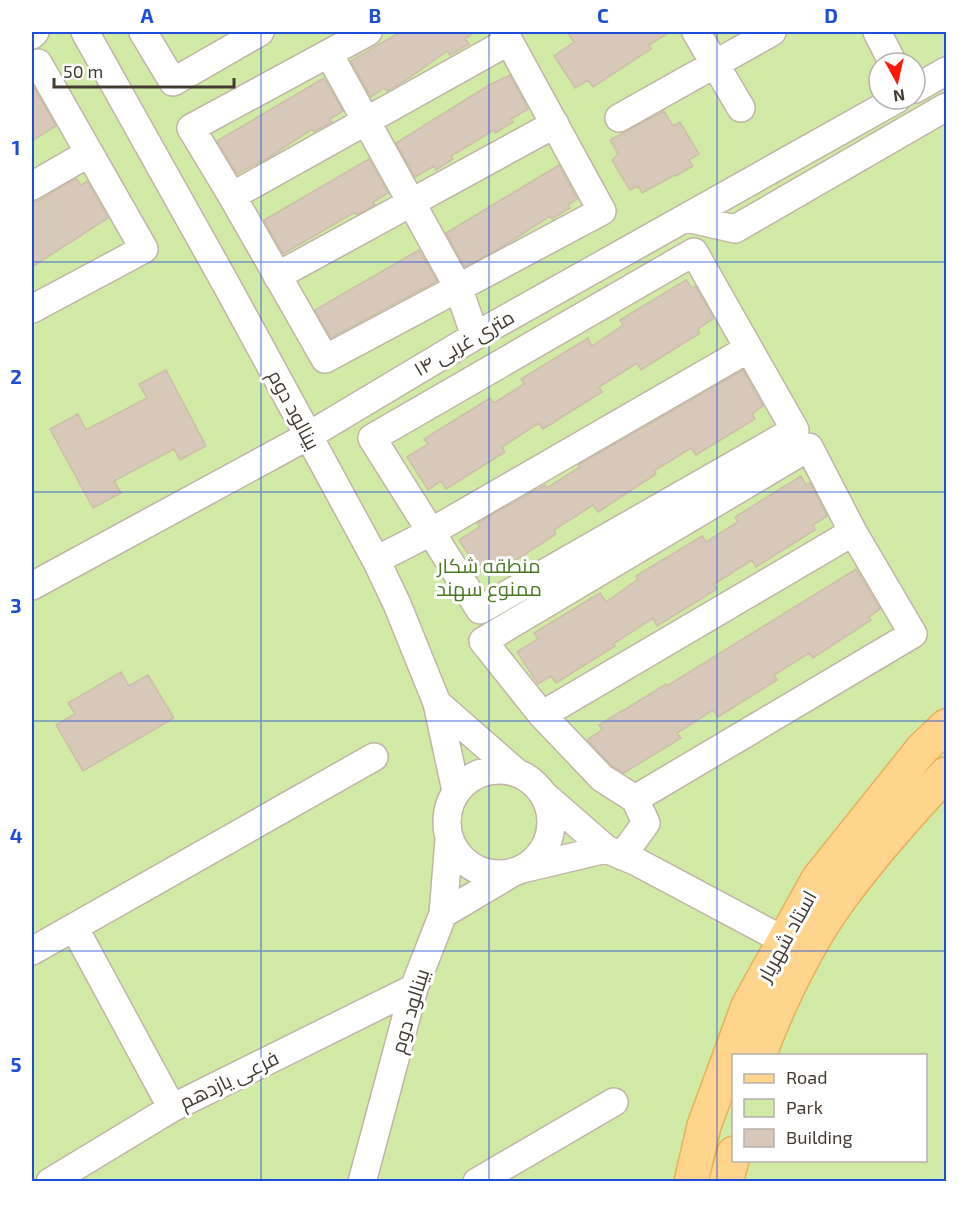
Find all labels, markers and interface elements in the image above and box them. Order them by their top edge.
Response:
text: A [140,3,154,27]
text: B [369,3,381,27]
text: C [597,3,609,27]
text: D [824,3,838,27]
scale bar [54,51,234,89]
north arrow [867,51,927,111]
text: 50 m [63,60,103,82]
text: N [892,86,906,107]
text: 1 [12,135,20,159]
street label: ۱۴ متری غربی [409,304,519,382]
text: 2 [10,364,22,388]
street label: بینالود دوم [261,365,326,455]
park label: منطقه شکار ممنوع سهند [436,553,542,603]
text: 3 [10,593,22,617]
text: 4 [10,823,23,847]
street label: استاد شهریار [751,886,823,987]
street label: بینالود دوم [385,965,436,1057]
street label: فرعی یازدهم [175,1045,283,1116]
text: 5 [10,1052,22,1076]
legend [732,1054,927,1162]
text: Road [786,1066,827,1088]
text: Park [786,1096,823,1118]
text: Building [786,1126,853,1148]

